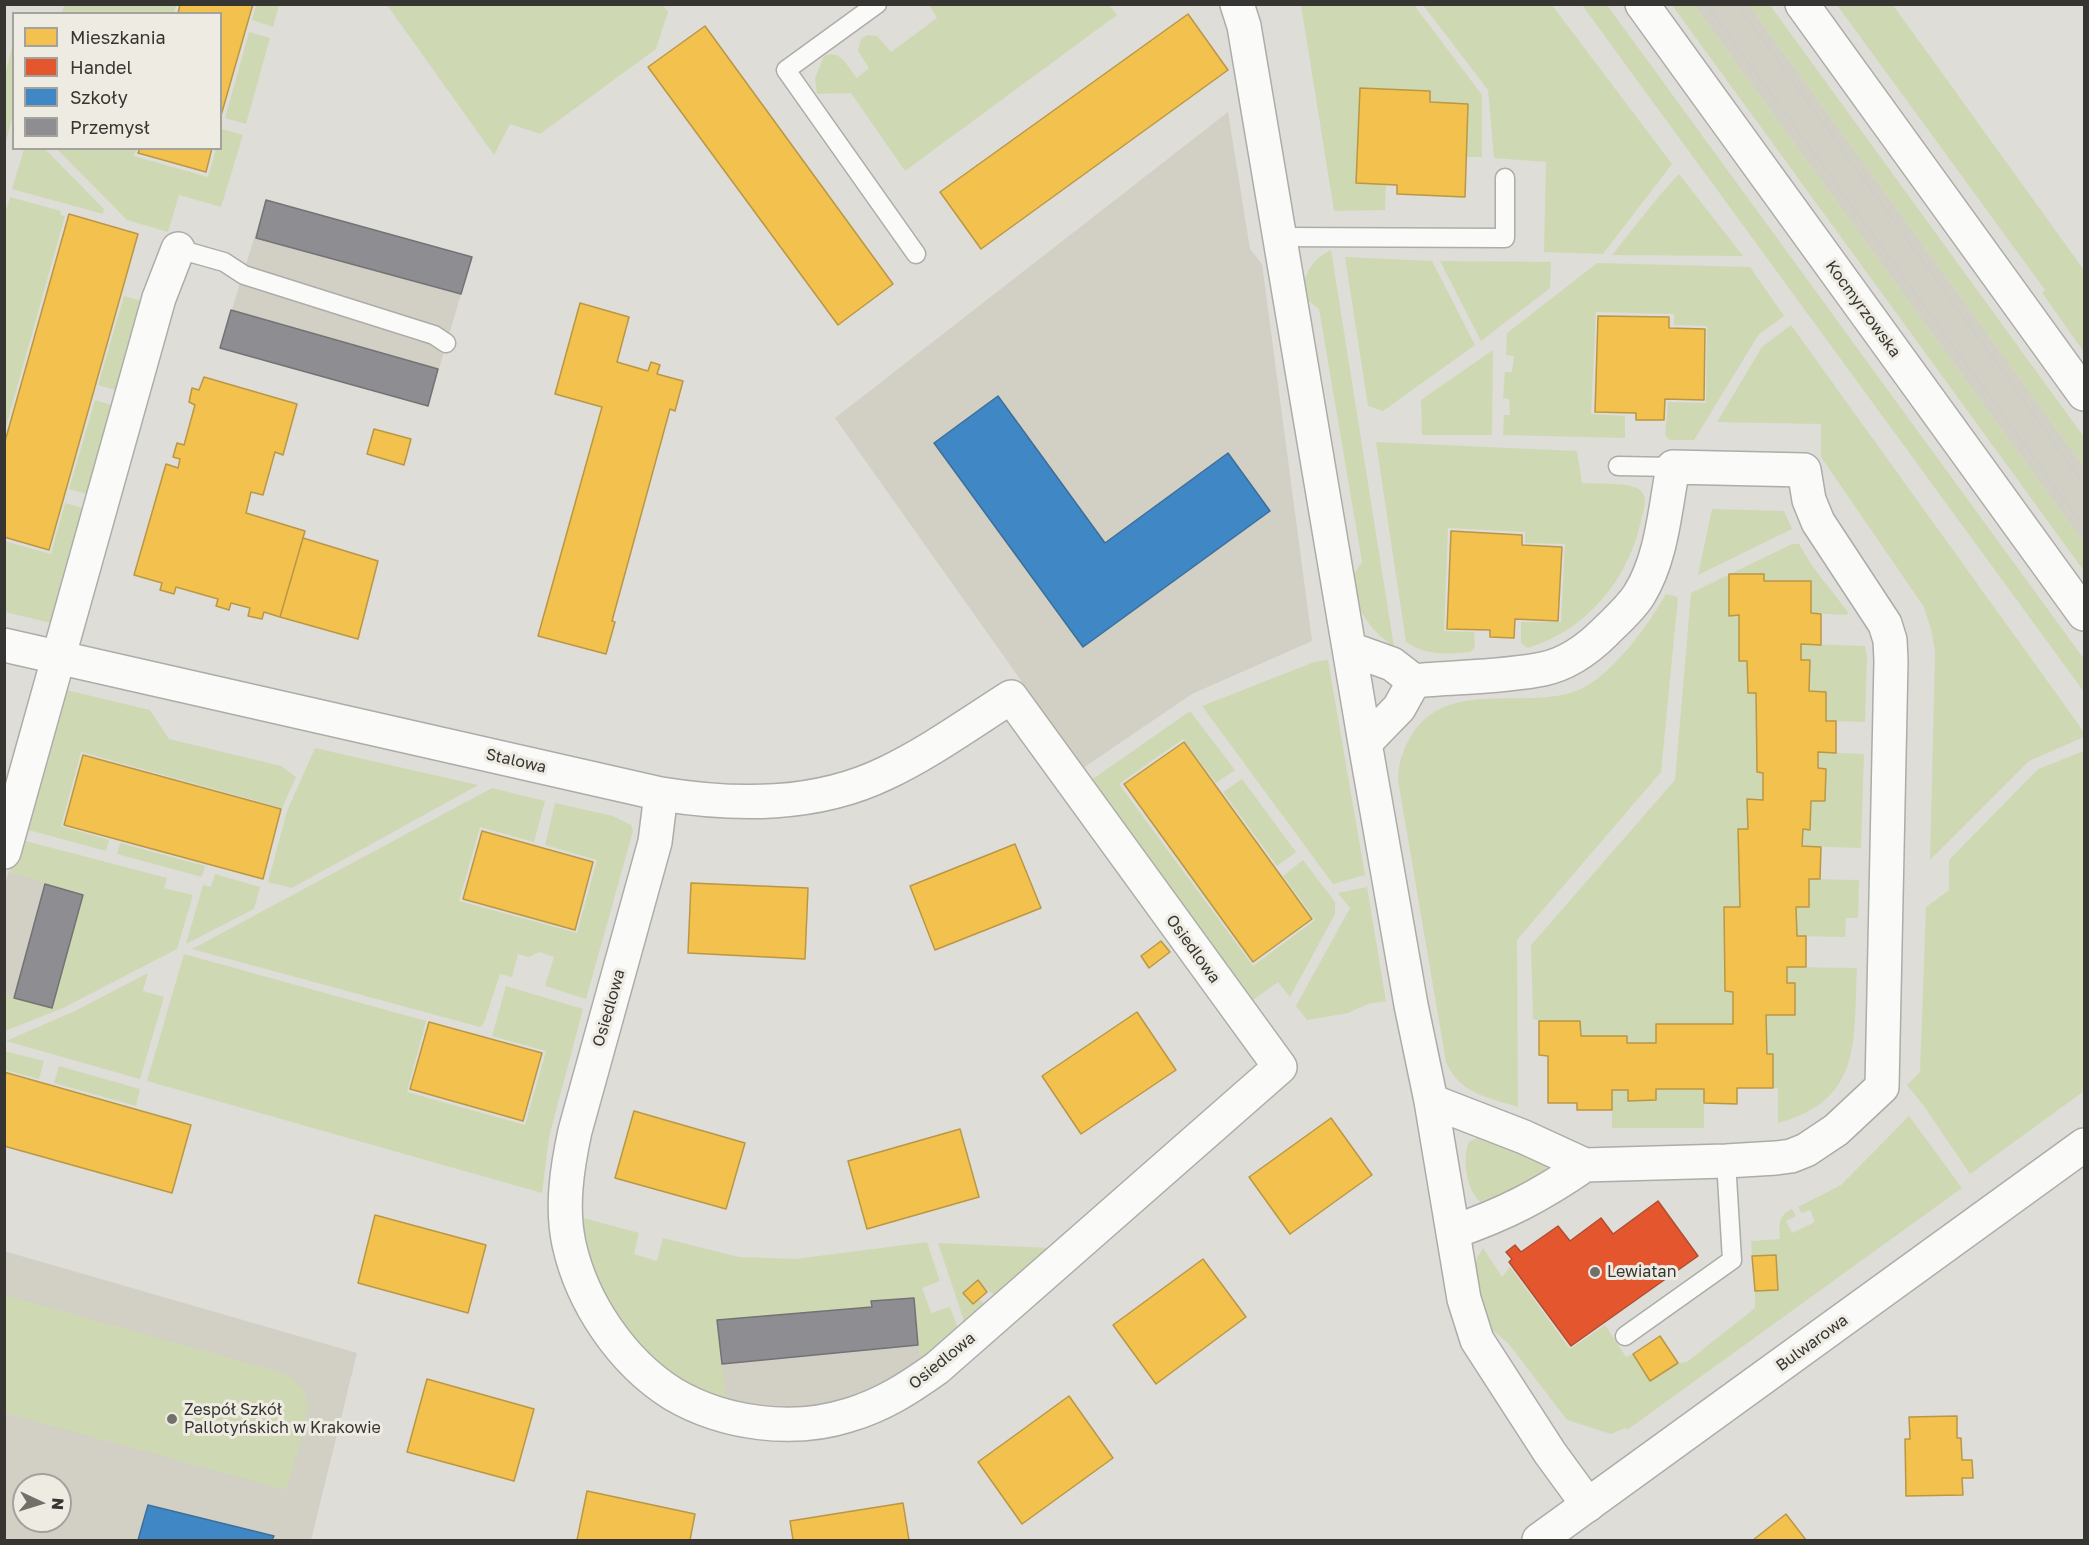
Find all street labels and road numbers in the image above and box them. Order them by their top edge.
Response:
street label: Kocmyrzowska [1821,257,1905,361]
street label: Stalowa [484,745,548,777]
street label: Osiedlowa [1162,911,1224,987]
street label: Osiedlowa [589,967,629,1049]
street label: Bulwarowa [1772,1310,1852,1376]
street label: Osiedlowa [905,1328,979,1394]

